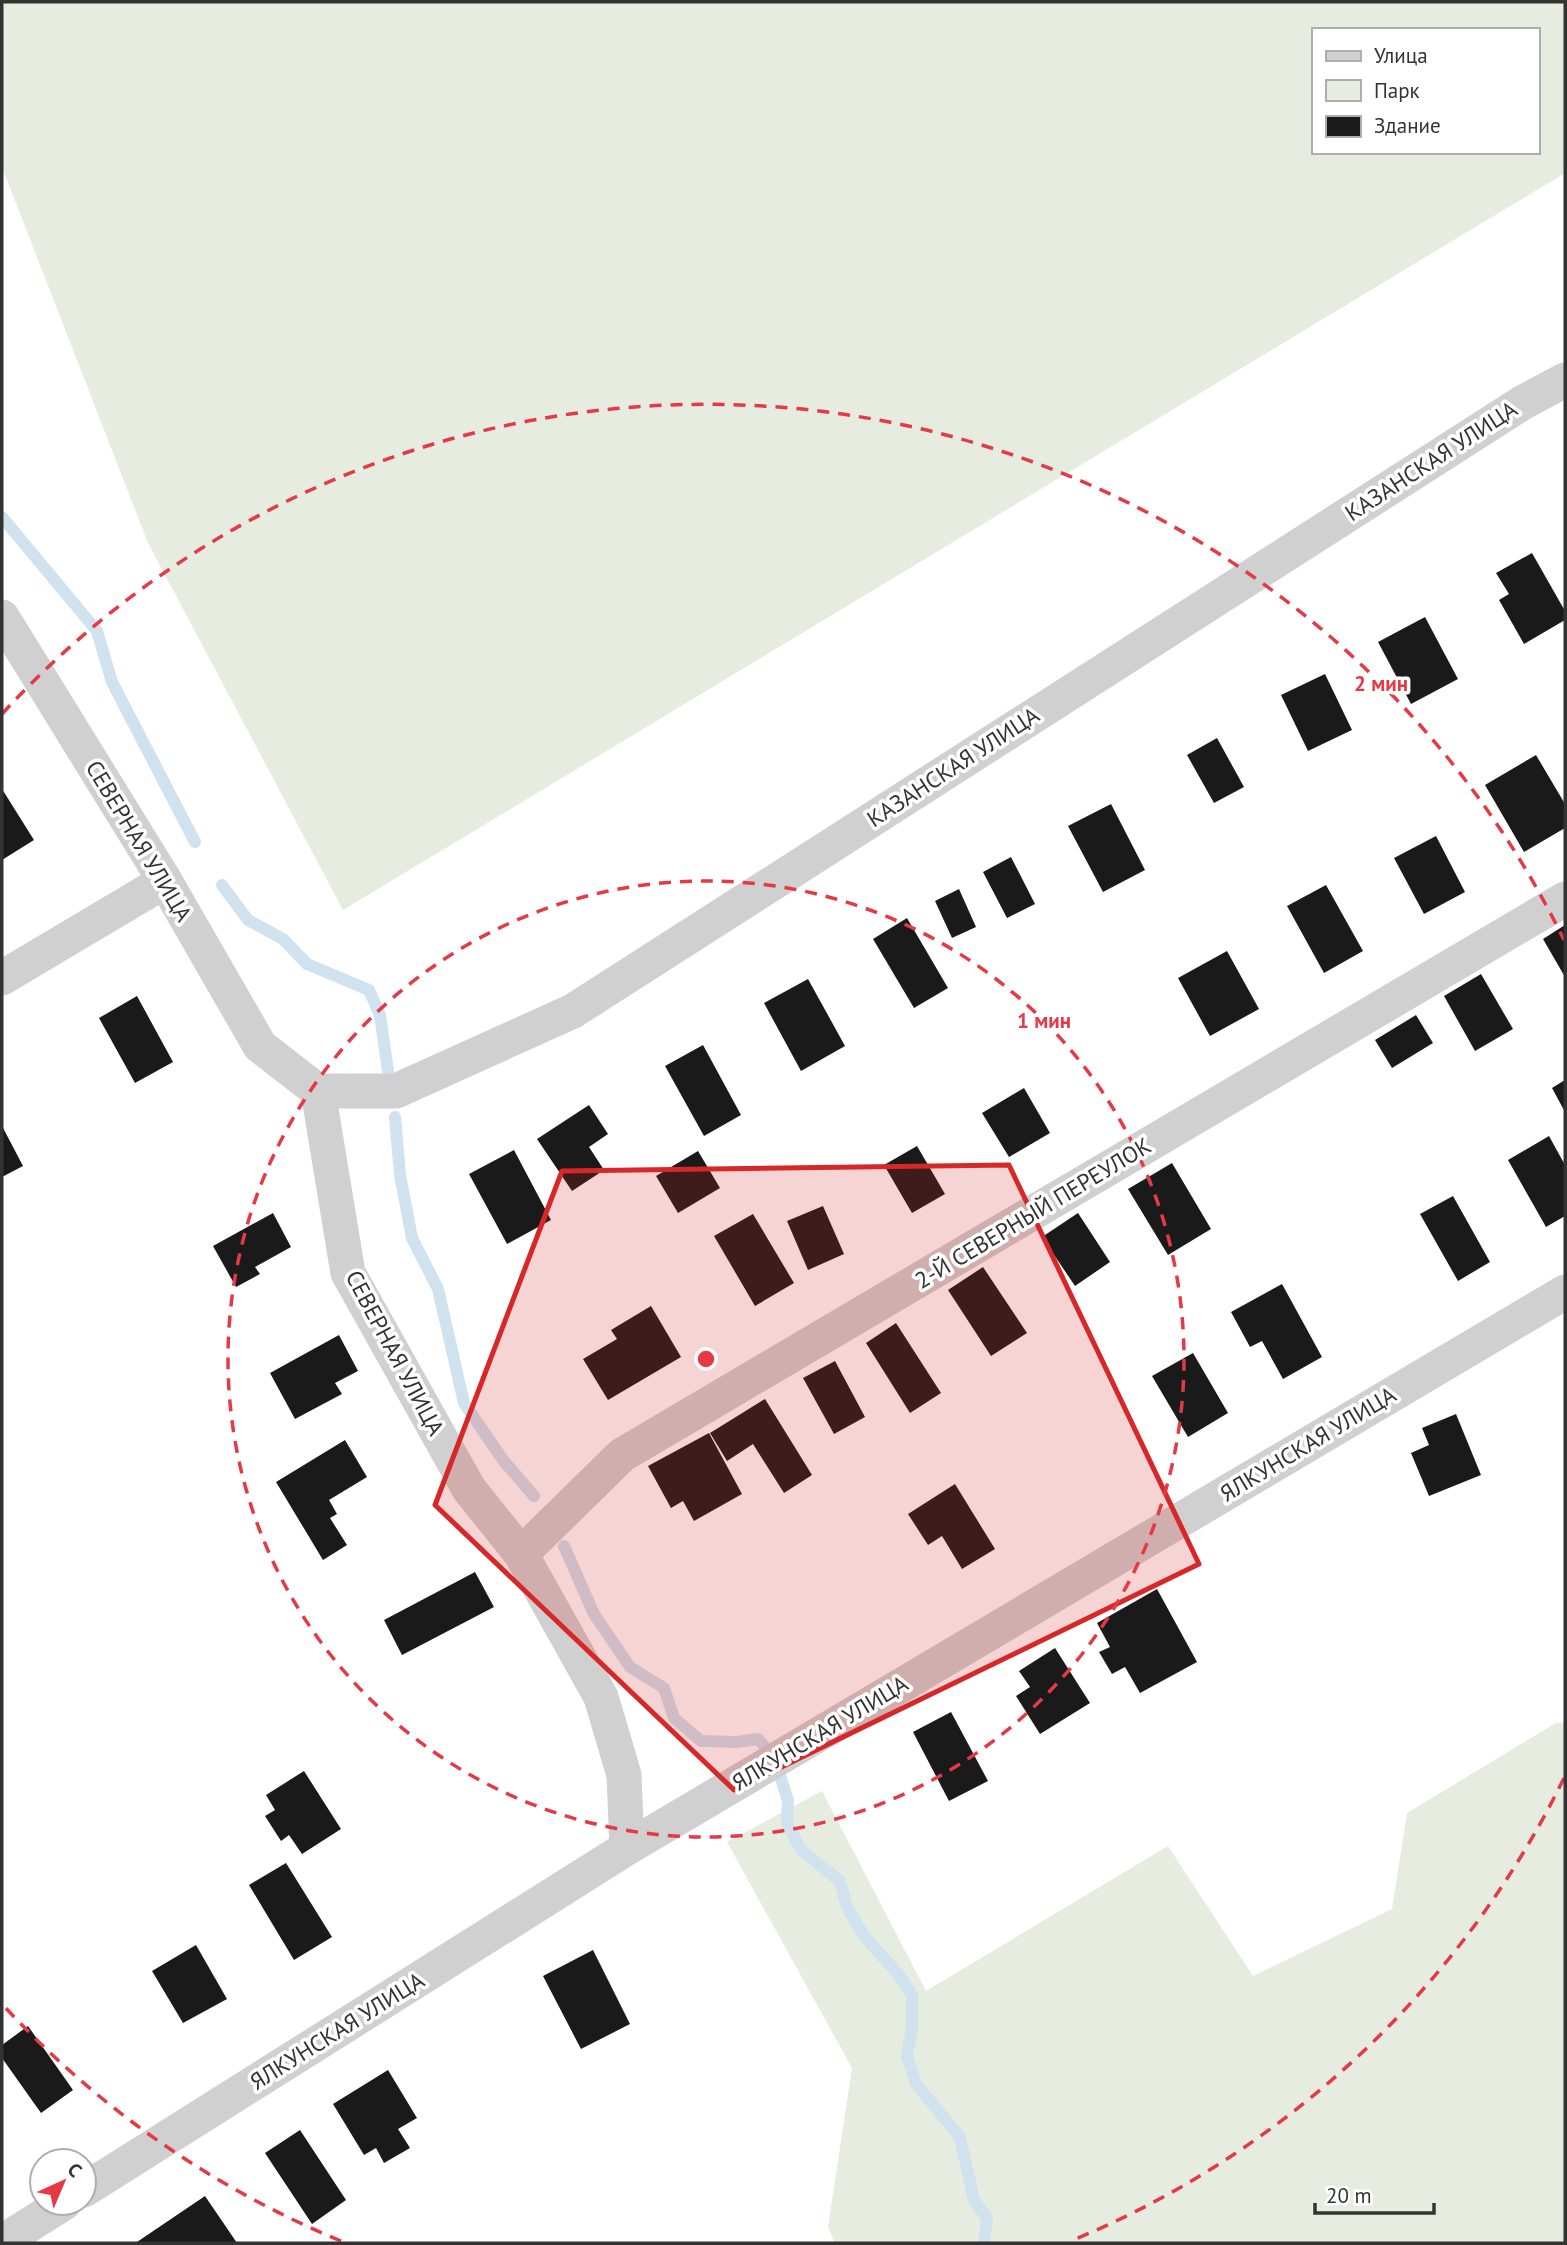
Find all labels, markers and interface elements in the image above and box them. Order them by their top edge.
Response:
legend [1312,28,1539,154]
text: Улица [1374,42,1428,69]
text: Парк [1374,77,1420,104]
text: Здание [1374,112,1441,139]
street label: КАЗАНСКАЯ УЛИЦА [1339,394,1523,527]
text: 2 мин [1354,670,1408,697]
street label: КАЗАНСКАЯ УЛИЦА [861,700,1045,833]
street label: СЕВЕРНАЯ УЛИЦА [80,755,199,927]
text: 1 мин [1017,1007,1071,1034]
street label: 2-Й СЕВЕРНЫЙ ПЕРЕУЛОК [909,1130,1156,1295]
street label: СЕВЕРНАЯ УЛИЦА [340,1265,451,1441]
centre of rings [694,1347,718,1371]
street label: ЯЛКУНСКАЯ УЛИЦА [1215,1379,1401,1508]
street label: ЯЛКУНСКАЯ УЛИЦА [727,1668,913,1797]
street label: ЯЛКУНСКАЯ УЛИЦА [244,1965,430,2096]
north arrow [28,2147,98,2217]
text: С [63,2157,87,2182]
scale bar [1315,2172,1434,2216]
text: 20 m [1326,2182,1372,2209]

